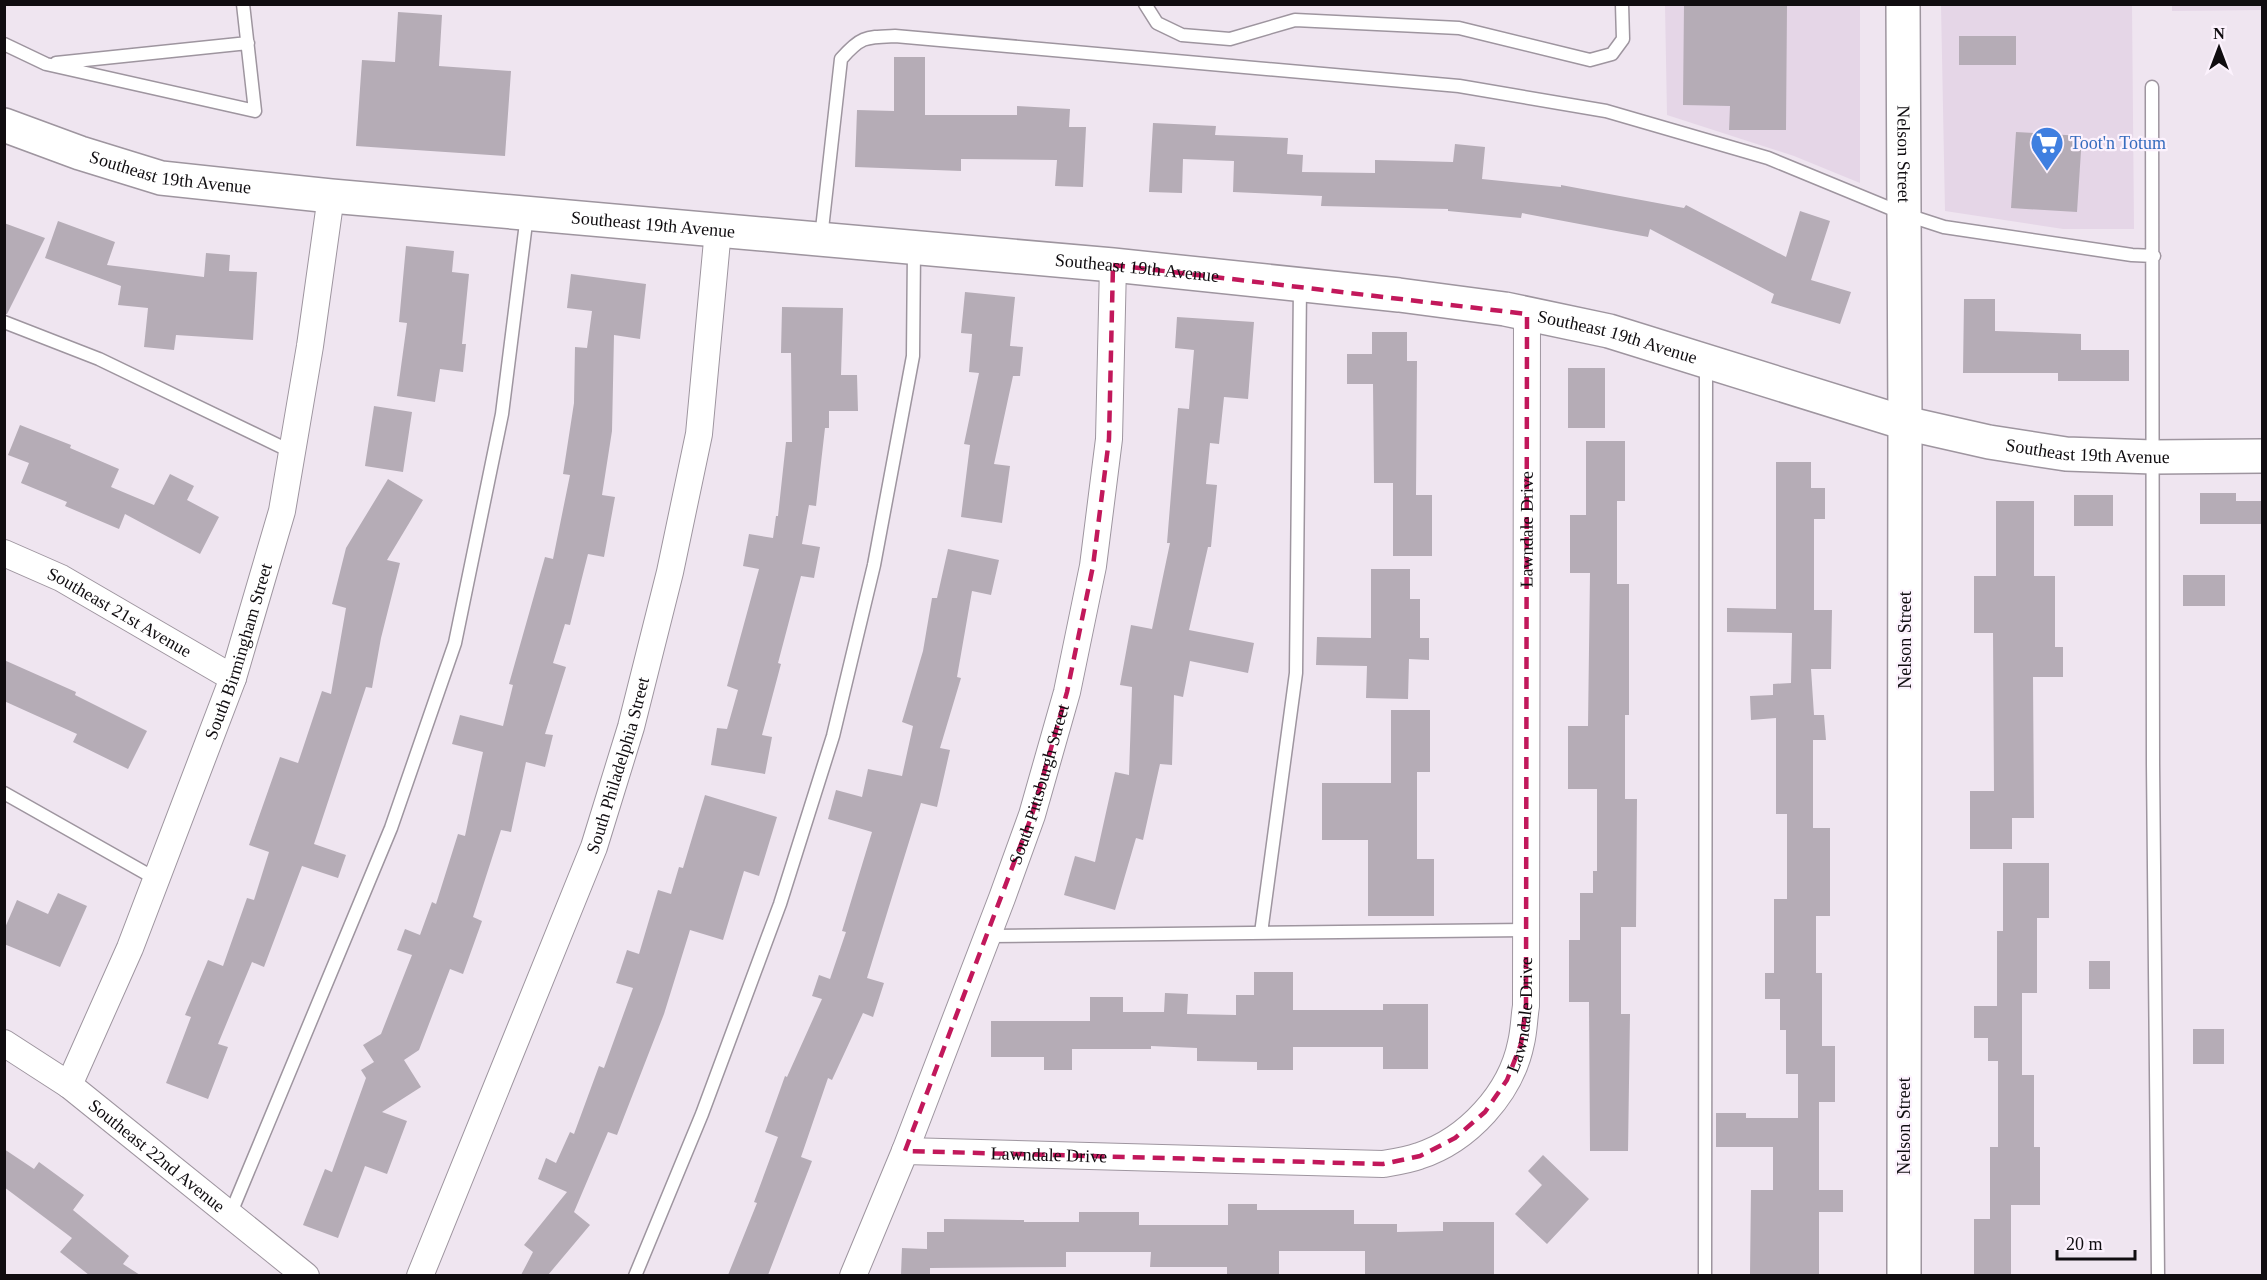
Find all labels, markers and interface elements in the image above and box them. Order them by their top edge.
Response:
north arrow [2189,18,2249,78]
text: N [2213,25,2225,42]
street label: Nelson Street [1893,105,1914,203]
supermarket icon: Toot'n Totum [2029,125,2065,172]
place label: Toot'n Totum [2070,133,2166,153]
street label: Southeast 19th Avenue [87,147,252,197]
street label: Southeast 19th Avenue [570,207,736,242]
street label: Southeast 19th Avenue [1054,250,1220,286]
street label: Southeast 19th Avenue [1536,306,1700,368]
street label: Southeast 19th Avenue [2004,435,2170,467]
street label: Lawndale Drive [1517,471,1537,588]
street label: South Birmingham Street [200,561,276,742]
street label: Southeast 21st Avenue [44,563,195,662]
street label: Nelson Street [1895,591,1915,689]
street label: South Philadelphia Street [582,675,653,857]
street label: South Pittsburgh Street [1005,702,1073,867]
street label: Lawndale Drive [1502,957,1536,1075]
street label: Nelson Street [1894,1077,1914,1175]
street label: Southeast 22nd Avenue [85,1095,229,1216]
street label: Lawndale Drive [990,1143,1107,1166]
scale bar [2057,1223,2135,1261]
text: 20 m [2066,1234,2103,1254]

